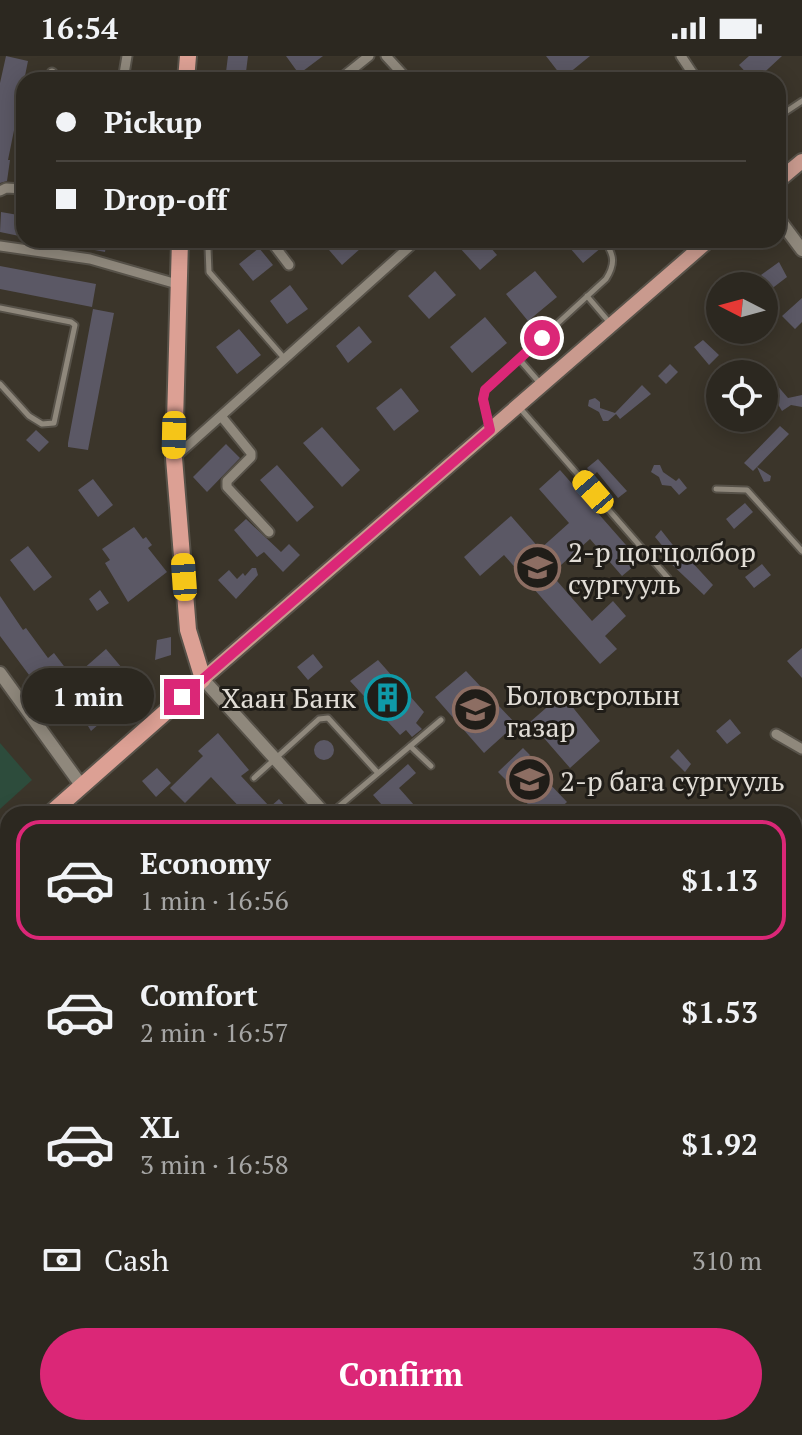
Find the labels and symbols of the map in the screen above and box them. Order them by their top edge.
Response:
north arrow [706,272,778,344]
route start [524,320,560,356]
car [162,411,186,459]
car [568,466,618,518]
place label: 2-р цогцолбор сургууль [568,533,756,602]
school or university icon: 2-р цогцолбор сургууль [513,543,561,591]
car [170,552,198,602]
callout: 1 min [22,669,154,725]
building icon: Хаан Банк [363,673,411,721]
place label: Боловсролын газар [506,676,680,745]
route end [164,679,200,715]
place label: Хаан Банк [222,679,357,716]
school or university icon: Боловсролын газар [451,686,499,734]
school or university icon: 2-р бага сургууль [505,756,553,804]
place label: 2-р бага сургууль [560,762,785,799]

